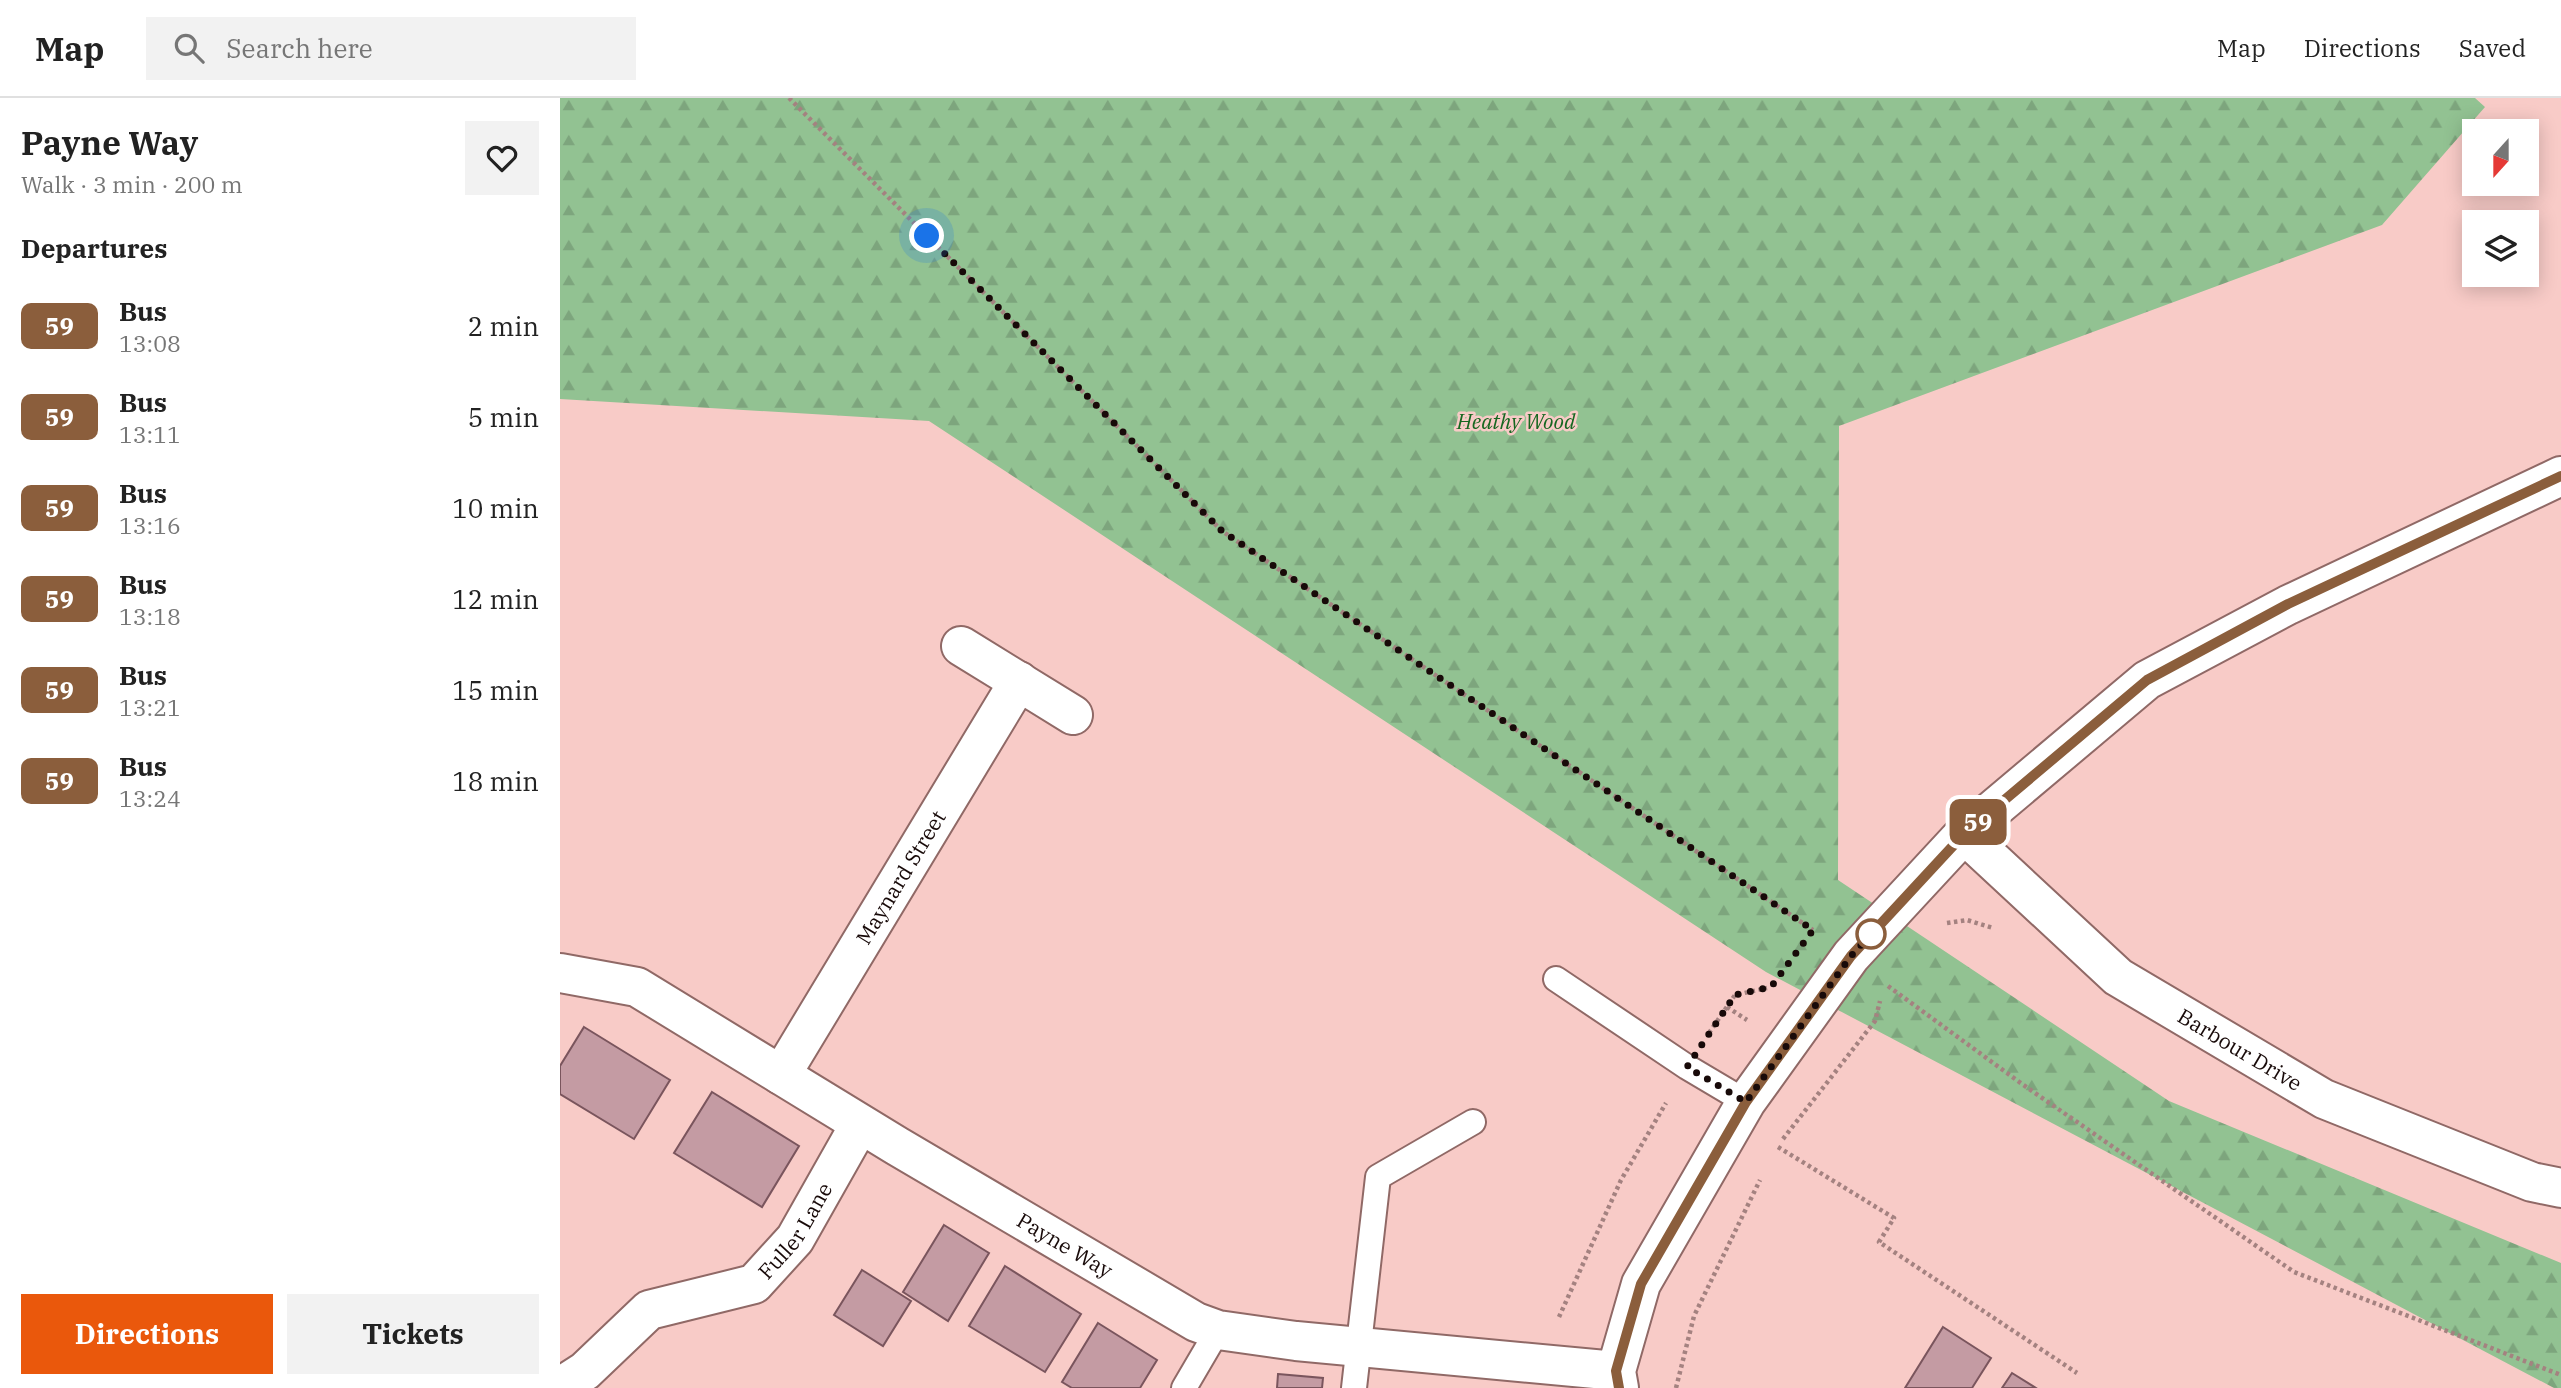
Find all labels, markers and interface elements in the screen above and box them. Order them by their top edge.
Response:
search box [146,17,636,80]
text: Map [35,27,104,70]
icon: search [170,29,208,67]
text: Search here [226,31,373,65]
text: Map [2217,32,2266,64]
text: Directions [2304,32,2421,64]
text: Saved [2459,32,2526,64]
north arrow [2462,119,2539,196]
map controls [2462,119,2539,287]
text: Payne Way [21,121,198,164]
button: heart [465,121,539,195]
text: Walk · 3 min · 200 m [21,169,243,199]
button: layers [2462,210,2539,287]
your location [909,218,944,253]
text: Departures [21,231,167,265]
text: Bus [119,294,167,328]
text: 2 min [468,309,539,343]
text: 59 [45,310,74,342]
text: 13:08 [119,328,181,358]
text: Bus [119,385,167,419]
text: 5 min [468,400,539,434]
text: 59 [45,401,74,433]
park label: Heathy Wood [1456,407,1576,435]
text: 13:11 [119,419,181,449]
text: Bus [119,476,167,510]
text: 10 min [452,491,539,525]
text: 59 [45,492,74,524]
text: 13:16 [119,510,181,540]
text: Bus [119,567,167,601]
text: 12 min [452,582,539,616]
text: 59 [45,583,74,615]
text: 13:18 [119,601,181,631]
text: Bus [119,658,167,692]
text: 15 min [452,673,539,707]
text: 59 [45,674,74,706]
text: 13:21 [119,692,181,722]
text: Bus [119,749,167,783]
text: 18 min [452,764,539,798]
text: 59 [45,765,74,797]
text: 13:24 [119,783,181,813]
line badge: 59 [1946,799,2010,845]
street label: Maynard Street [849,805,952,949]
text: 59 [1964,806,1992,838]
unlabelled marker [1856,919,1886,949]
street label: Barbour Drive [2173,1002,2307,1097]
street label: Fuller Lane [751,1177,838,1285]
street label: Payne Way [1012,1206,1119,1284]
button: Directions [21,1294,273,1374]
button: Tickets [287,1294,539,1374]

